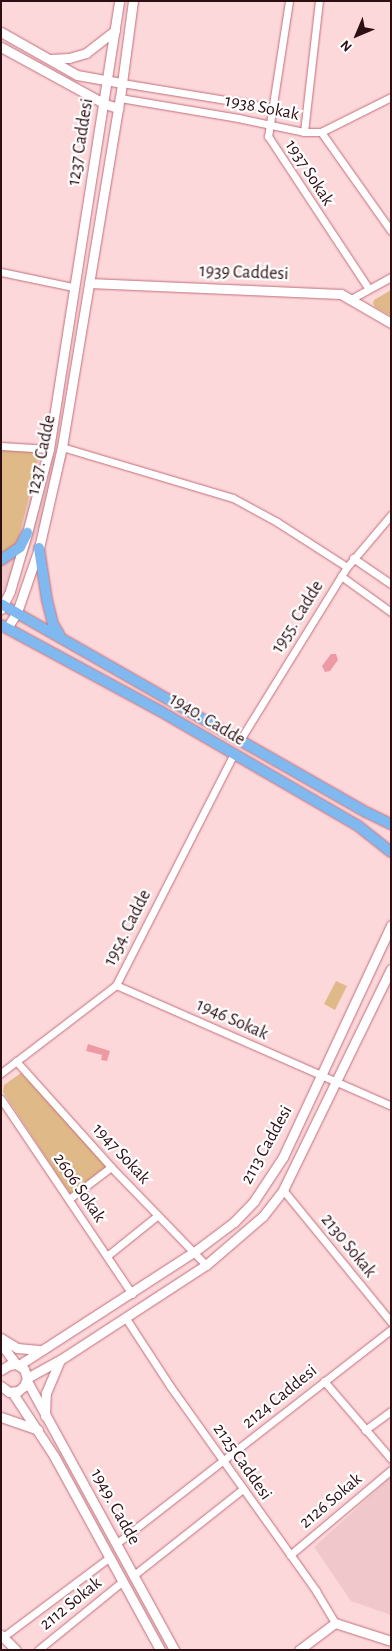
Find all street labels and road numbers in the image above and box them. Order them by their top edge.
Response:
street label: 1938 Sokak [223,90,301,126]
street label: 1237 Caddesi [63,97,99,187]
street label: 1937 Sokak [280,136,338,210]
street label: 1939 Caddesi [199,261,289,285]
street label: 1237. Cadde [23,413,61,497]
street label: 1955. Cadde [267,577,329,657]
street label: 1940. Cadde [165,689,249,751]
street label: 1954. Cadde [100,886,156,970]
street label: 1946 Sokak [193,995,271,1045]
street label: 2113 Caddesi [237,1102,297,1188]
street label: 1947 Sokak [87,1119,155,1189]
street label: 2606 Sokak [48,1149,110,1227]
street label: 2130 Sokak [316,1210,380,1282]
street label: 2124 Caddesi [238,1360,322,1434]
street label: 2125 Caddesi [208,1419,276,1505]
street label: 1949. Cadde [85,1465,145,1549]
street label: 2126 Sokak [295,1469,367,1533]
street label: 2112 Sokak [36,1573,106,1635]

